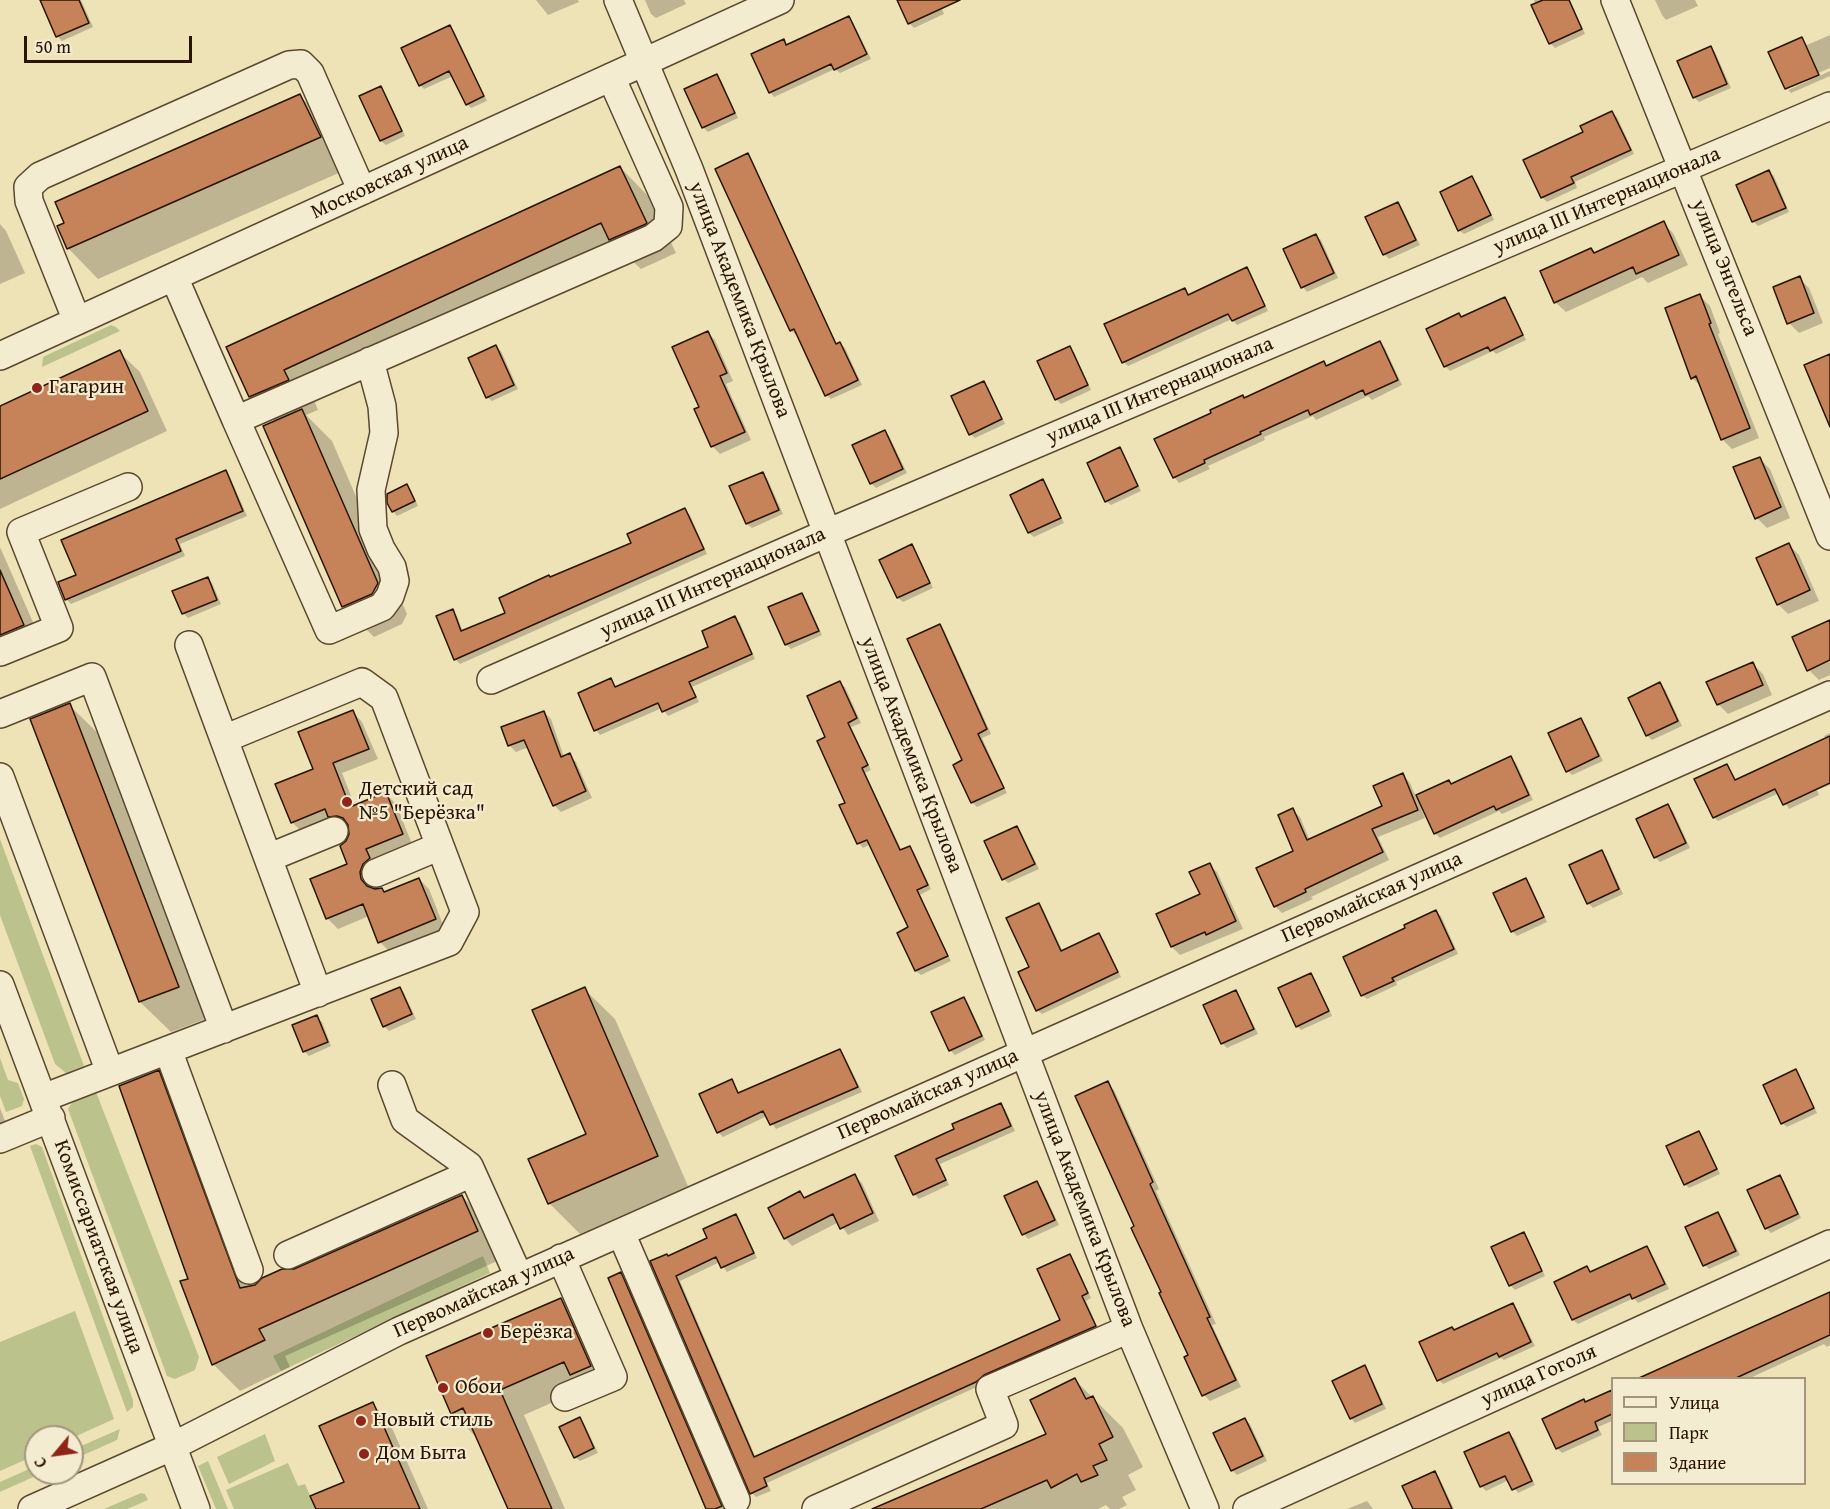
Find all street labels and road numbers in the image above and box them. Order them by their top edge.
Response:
street label: Московская улица [307,131,473,225]
street label: улица III Интернационала [1490,142,1724,260]
street label: улица Академика Крылова [682,178,796,422]
street label: улица Энгельса [1685,196,1763,340]
street label: улица III Интернационала [1043,332,1277,450]
street label: улица III Интернационала [596,522,830,644]
street label: улица Академика Крылова [854,633,968,877]
street label: Первомайская улица [1278,847,1466,949]
street label: Первомайская улица [834,1044,1022,1146]
street label: улица Академика Крылова [1027,1087,1141,1331]
street label: Комиссариатская улица [48,1137,148,1357]
street label: Первомайская улица [390,1242,578,1344]
street label: улица Гоголя [1477,1339,1601,1413]

